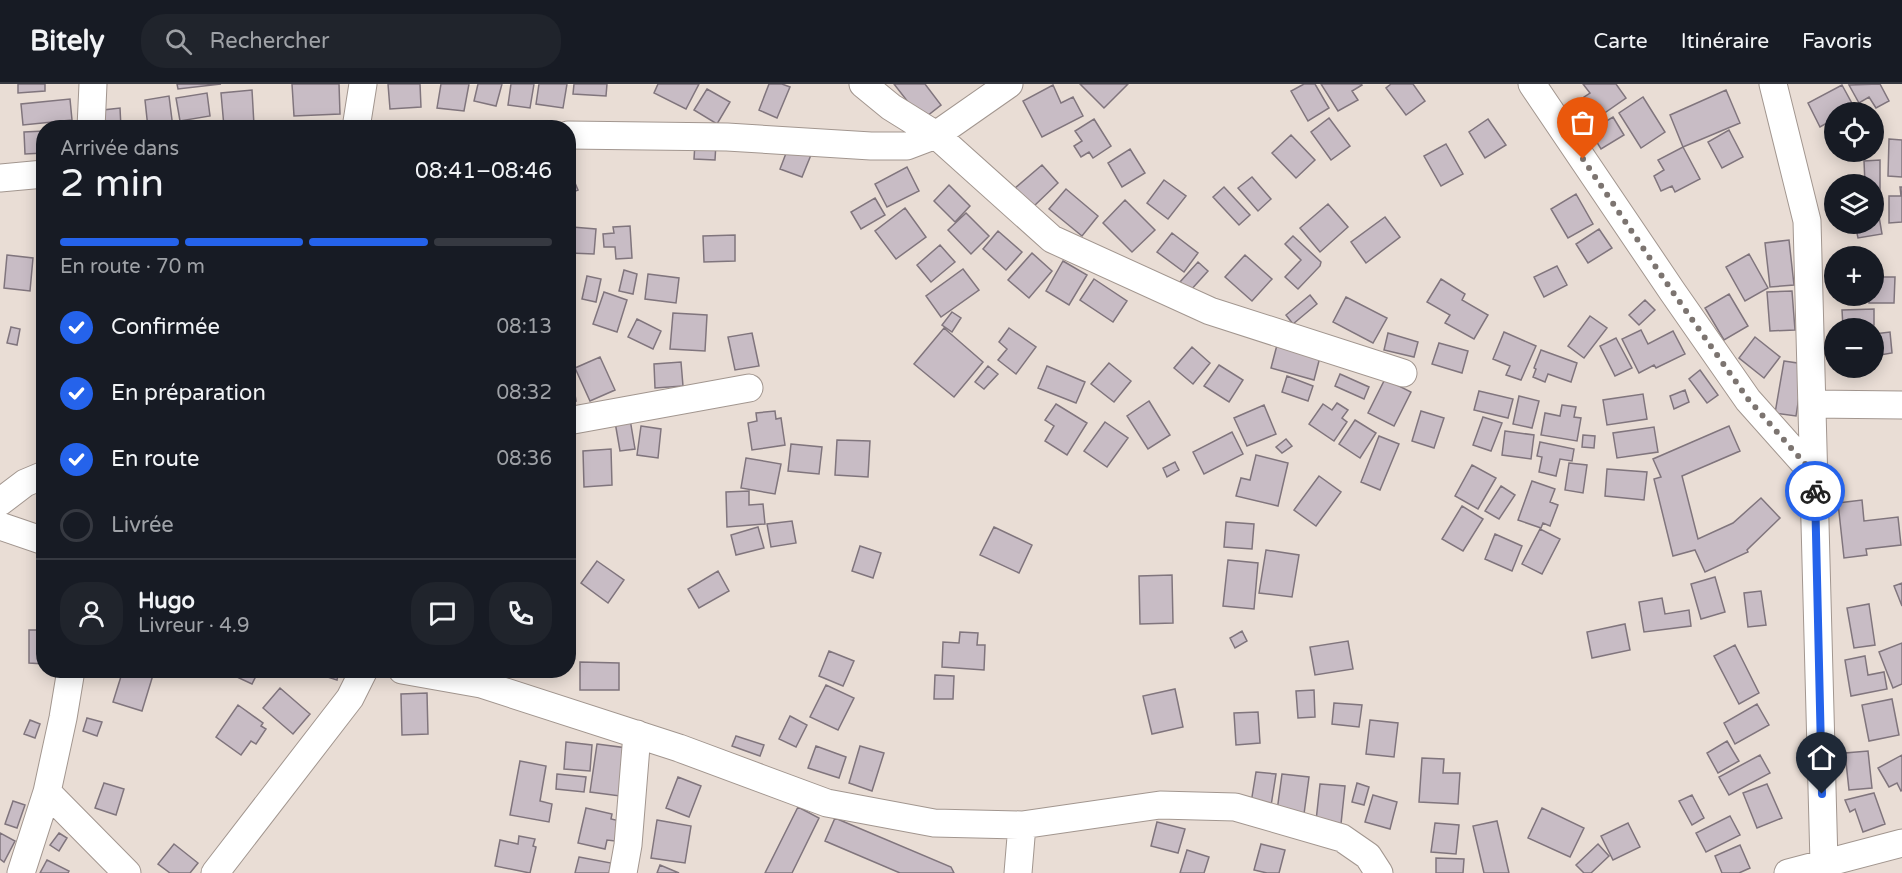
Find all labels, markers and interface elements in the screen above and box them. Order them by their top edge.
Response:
search box [141,14,561,68]
text: Bitely [30,24,105,58]
icon: search [162,25,195,58]
text: Rechercher [210,28,329,54]
text: Carte [1594,29,1648,54]
text: Itinéraire [1681,29,1769,54]
text: Favoris [1802,29,1872,54]
pin [1557,97,1608,159]
map controls [1824,102,1884,378]
button: locate [1824,102,1884,162]
icon: bag [1566,106,1599,139]
text: Arrivée dans [60,137,179,161]
text: 08:41–08:46 [415,158,552,184]
text: 2 min [60,160,164,207]
button: layers [1824,174,1884,234]
button: + [1824,246,1884,306]
text: En route · 70 m [60,255,205,279]
icon: check [60,311,93,344]
text: Confirmée [111,314,220,340]
text: 08:13 [497,315,552,339]
button: − [1824,318,1884,378]
icon: check [60,377,93,410]
text: En préparation [111,380,266,406]
text: 08:32 [497,381,552,405]
icon: check [60,443,93,476]
text: En route [111,446,200,472]
text: 08:36 [497,447,552,471]
courier [1785,461,1845,521]
icon: bike [1799,475,1832,508]
text: Livrée [111,512,174,538]
button: person [60,582,123,645]
button: chat [411,582,474,645]
button: phone [489,582,552,645]
text: Hugo [138,588,195,614]
text: Livreur · 4.9 [138,614,250,638]
pin [1796,732,1847,794]
icon: home [1805,741,1838,774]

